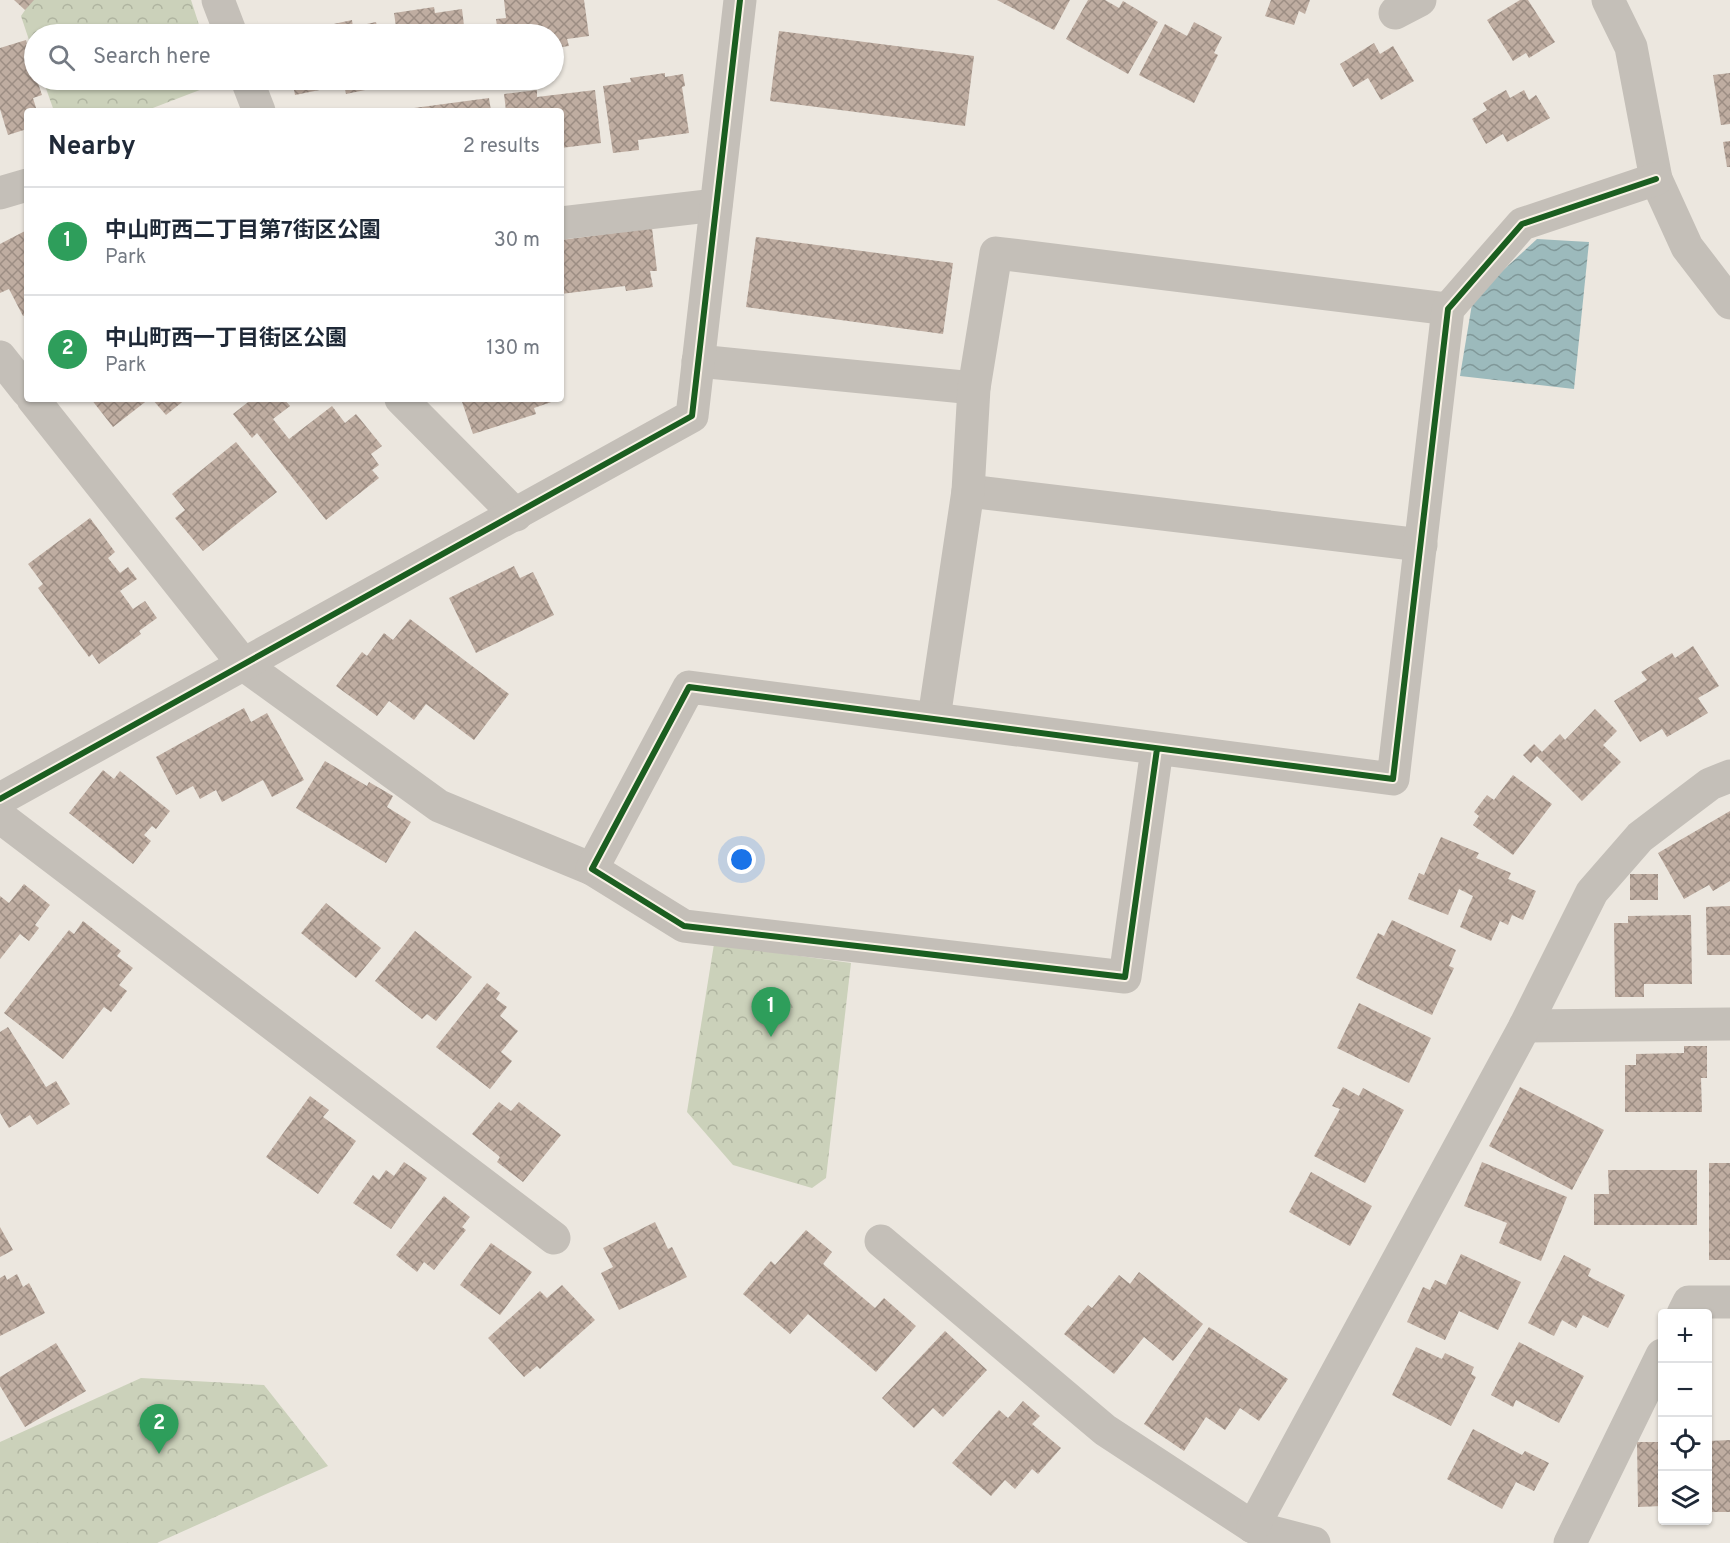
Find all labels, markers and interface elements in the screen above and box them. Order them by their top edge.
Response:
search box [24,24,564,90]
icon: search [45,41,78,74]
text: Search here [93,44,211,71]
text: Nearby [48,131,136,164]
text: 2 results [463,134,540,160]
text: 中山町西二丁目第7街区公園 [105,218,381,245]
text: 1 [64,228,72,254]
text: 30 m [494,228,540,254]
text: Park [105,245,146,271]
text: 中山町西一丁目街区公園 [105,326,347,353]
text: 2 [61,336,74,362]
text: 130 m [486,336,540,362]
text: Park [105,353,146,379]
your location [727,845,756,874]
pin: 1 [752,988,790,1037]
map controls [1658,1309,1712,1525]
button: + [1658,1309,1712,1363]
button: − [1658,1363,1712,1417]
pin: 2 [140,1404,178,1454]
button: locate [1658,1417,1712,1471]
button: layers [1658,1471,1712,1525]

